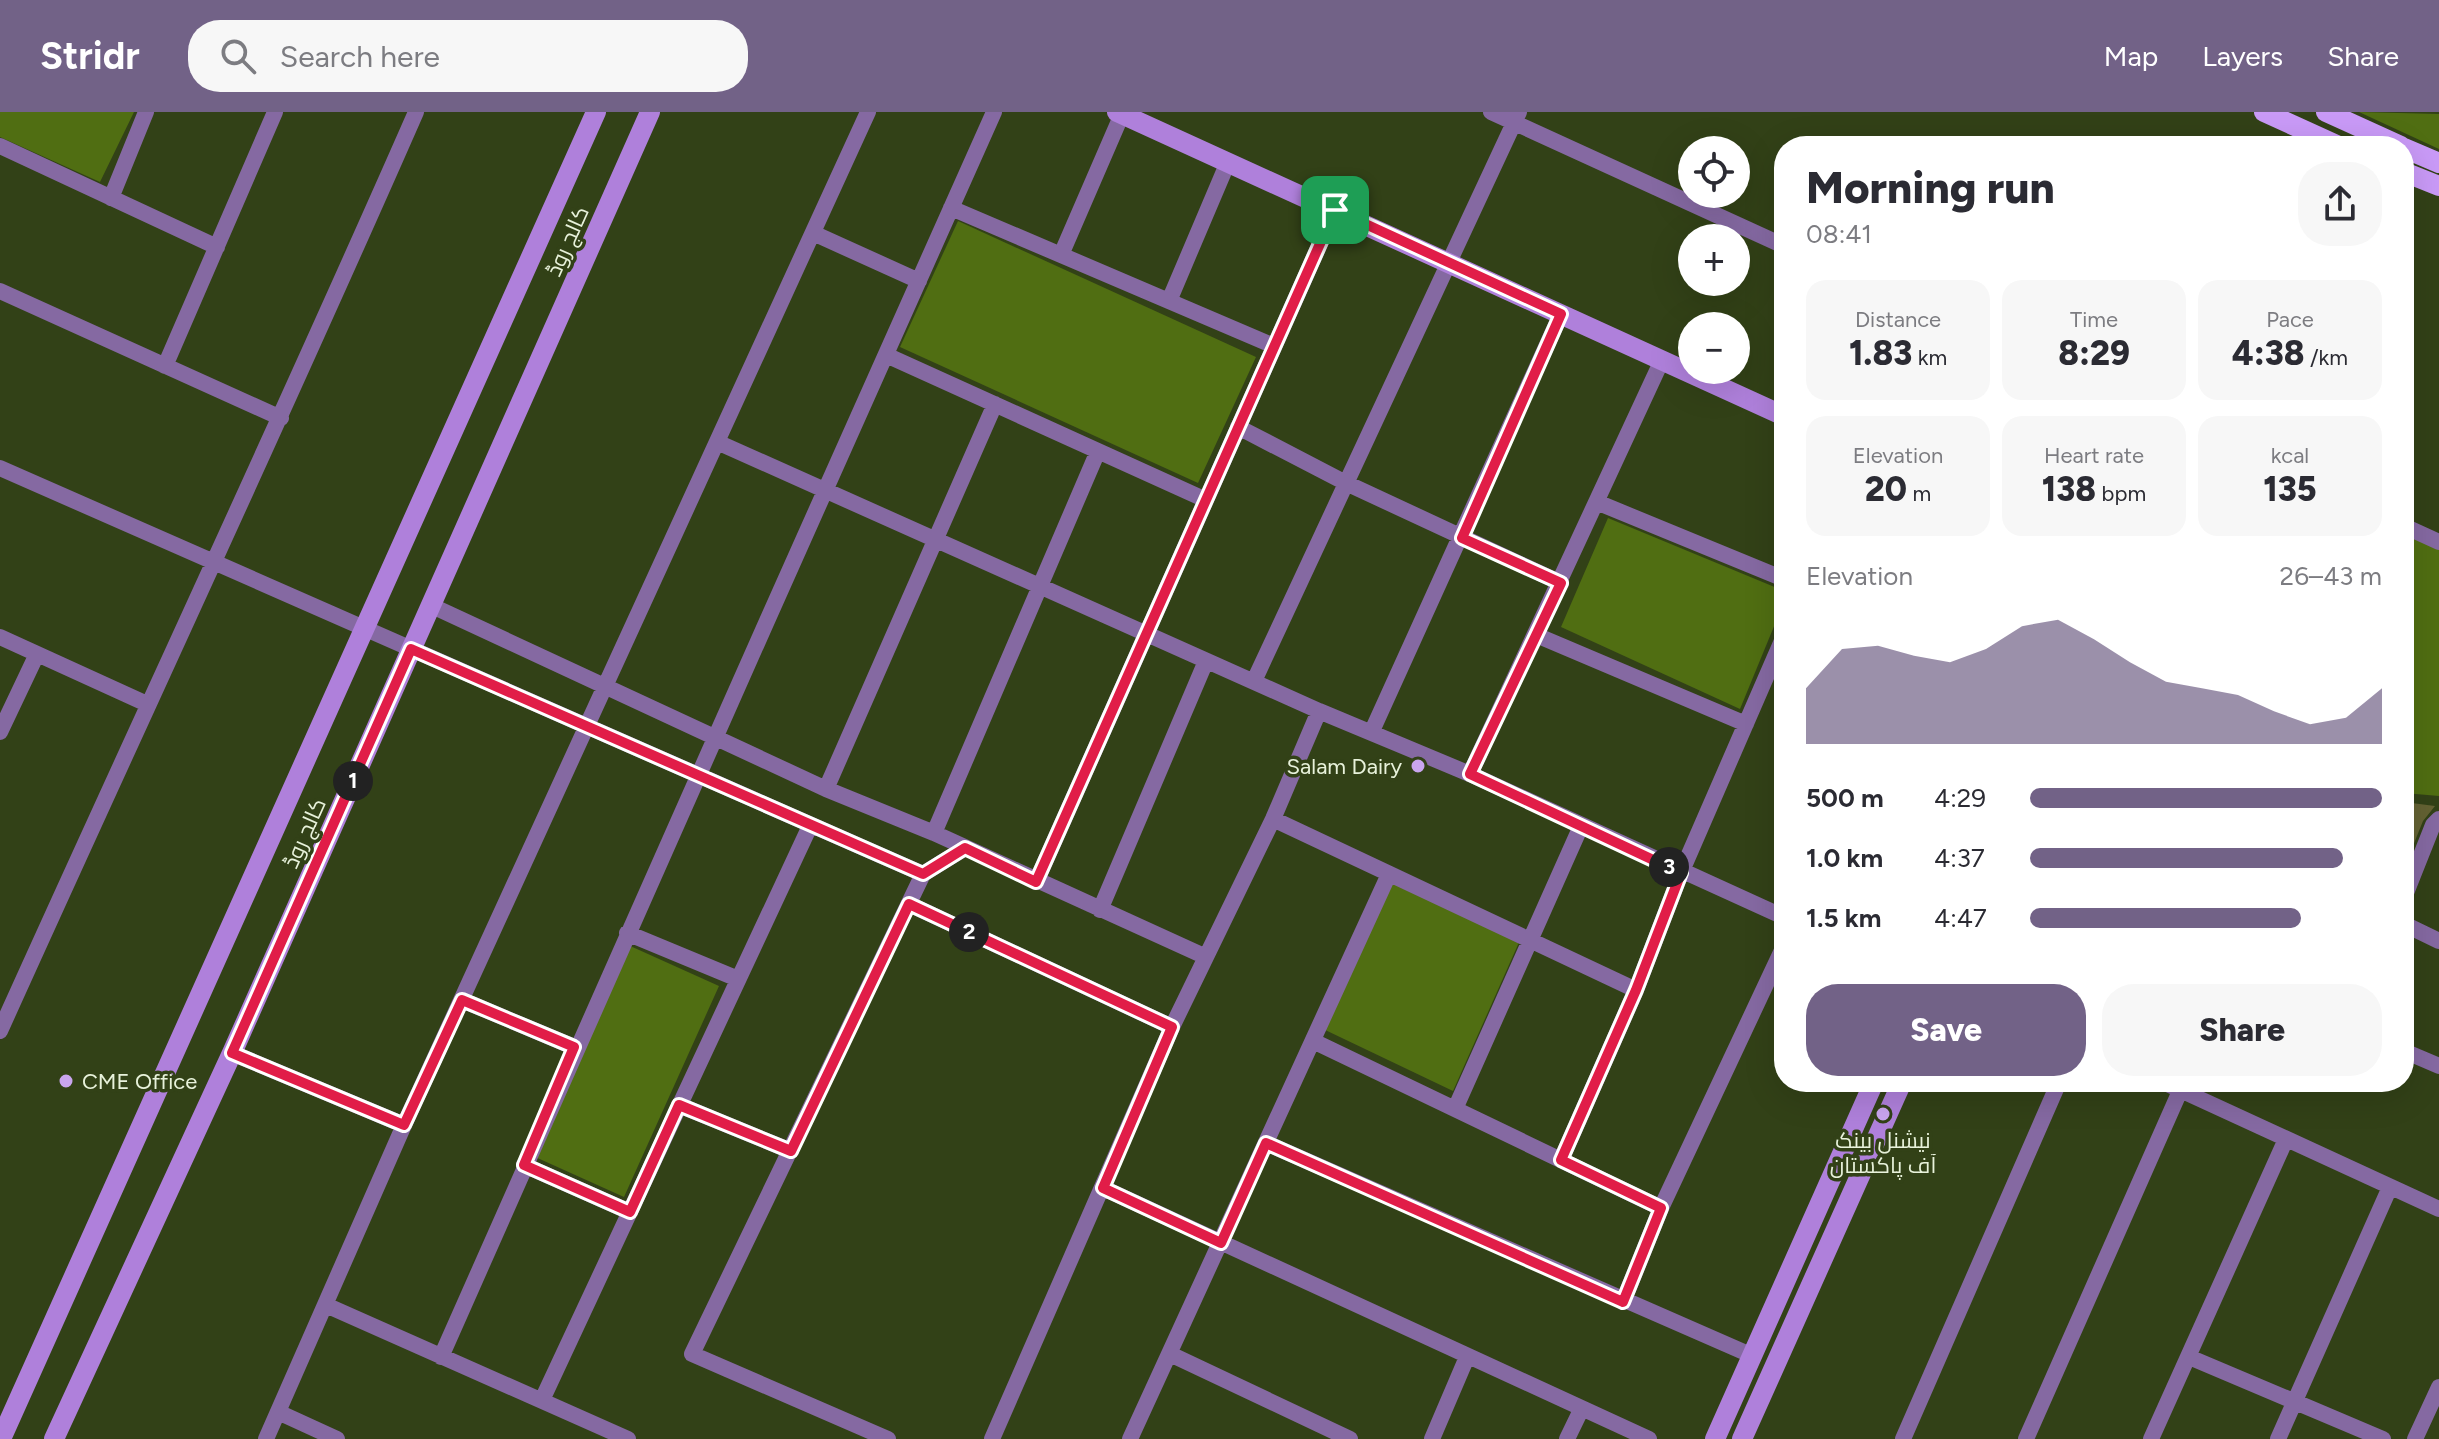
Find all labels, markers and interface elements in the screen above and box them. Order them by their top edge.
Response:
search box [188,20,748,92]
text: Stridr [40,33,140,79]
icon: search [216,34,260,78]
text: Search here [280,38,440,75]
text: Map [2104,39,2158,73]
text: Layers [2202,39,2283,73]
text: Share [2327,39,2399,73]
map controls [1678,136,1750,384]
button: locate [1678,136,1750,208]
text: Morning run [1806,161,2055,214]
button: share [2298,162,2382,246]
pin [1301,176,1369,244]
icon: arrive [1313,188,1357,232]
street label: کالج روڈ [540,202,596,281]
text: 08:41 [1806,218,1872,250]
button: + [1678,224,1750,296]
text: Distance [1855,306,1941,333]
text: Time [2070,306,2118,333]
text: Pace [2266,306,2314,333]
button: − [1678,312,1750,384]
text: 1.83 [1849,333,1912,374]
text: 8:29 [2058,333,2130,374]
text: 4:38 [2232,333,2305,374]
text: km [1912,344,1947,371]
text: /km [2305,344,2348,371]
text: Elevation [1853,442,1943,469]
text: Heart rate [2044,442,2144,469]
text: kcal [2271,442,2309,469]
text: 20 [1865,469,1907,510]
text: 138 [2042,469,2096,510]
text: 135 [2263,469,2317,510]
text: m [1907,480,1931,507]
text: bpm [2096,480,2146,507]
text: Elevation [1806,560,1913,592]
text: 26–43 m [2280,560,2382,592]
place label: Salam Dairy [1287,753,1402,780]
marker: Salam Dairy [1409,757,1427,775]
pin: 1 [333,761,373,801]
text: 1 [348,767,358,794]
text: 500 m [1806,782,1884,814]
text: 4:29 [1934,782,1986,814]
street label: کالج روڈ [277,794,333,873]
text: 1.0 km [1806,842,1883,874]
text: 4:37 [1934,842,1985,874]
pin: 3 [1649,847,1689,887]
text: 3 [1663,853,1675,880]
text: 1.5 km [1806,902,1881,934]
text: 4:47 [1934,902,1987,934]
pin: 2 [949,912,989,952]
text: 2 [963,918,975,945]
button: Save [1806,984,2086,1076]
button: Share [2102,984,2382,1076]
place label: CME Office [82,1068,197,1095]
marker: CME Office [57,1072,75,1090]
marker: نیشنل بینک آف پاکستان [1874,1105,1892,1123]
place label: نیشنل بینک آف پاکستان [1830,1127,1936,1180]

